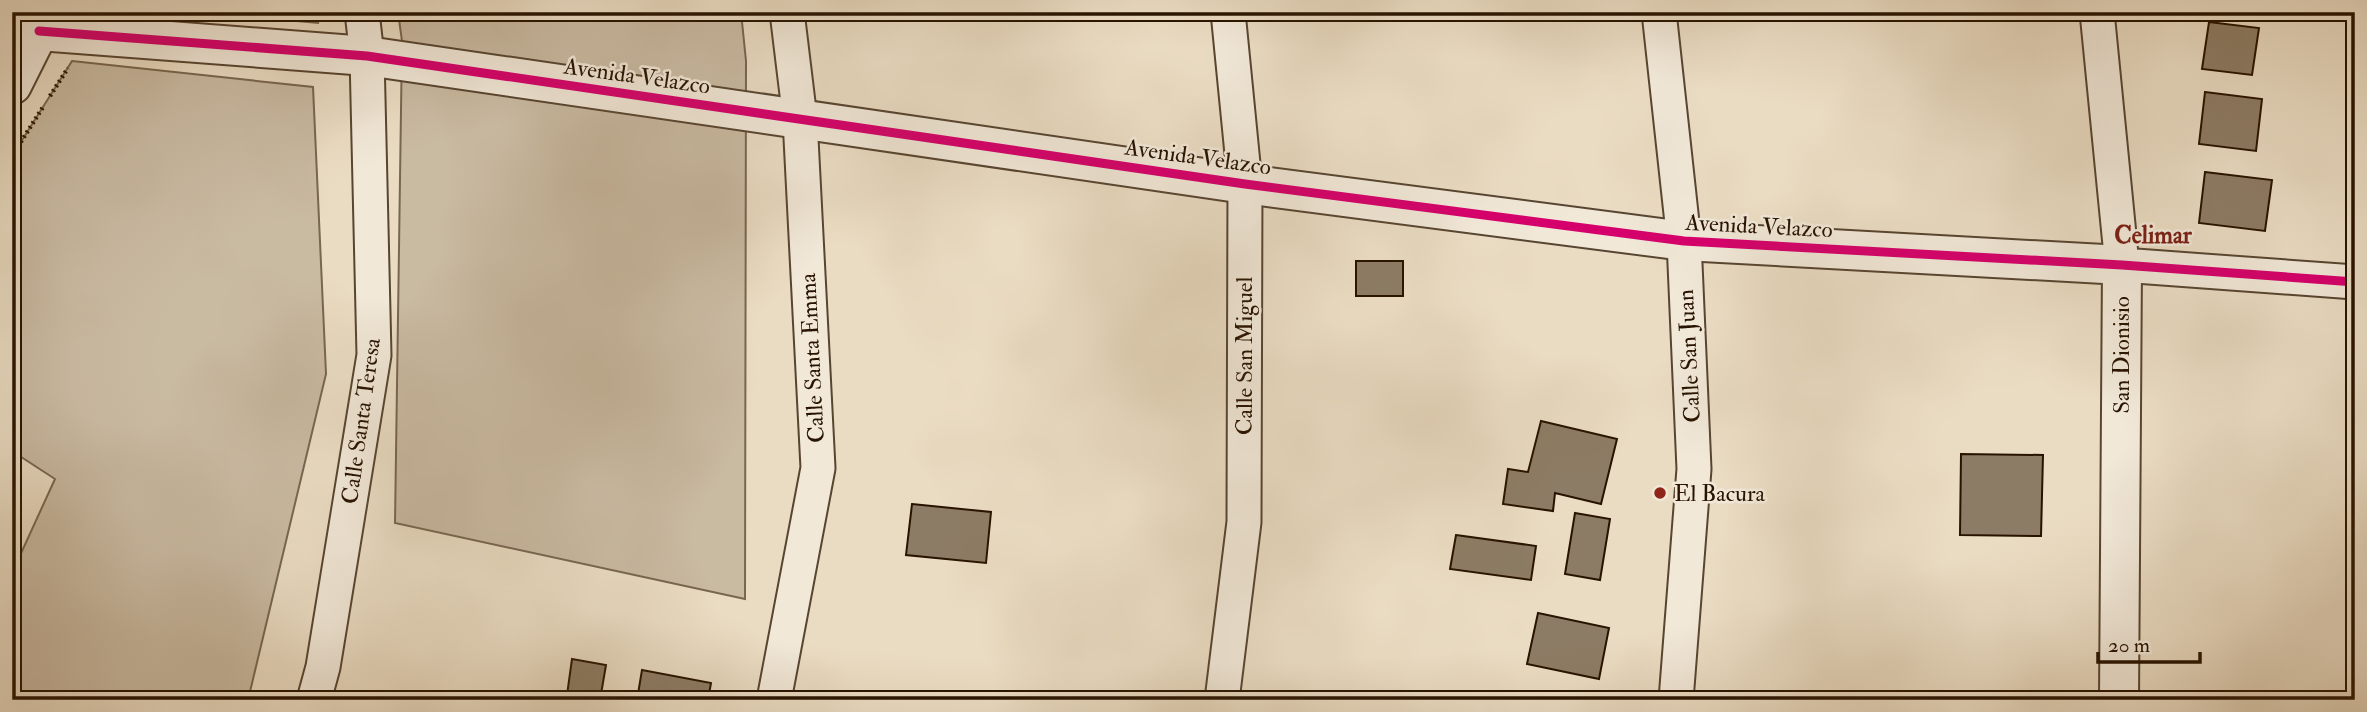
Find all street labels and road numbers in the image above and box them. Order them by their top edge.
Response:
street label: Avenida Velazco [561,51,712,101]
street label: Avenida Velazco [1122,132,1273,182]
street label: Avenida Velazco [1684,208,1833,244]
street label: Calle Santa Emma [793,272,831,444]
street label: Calle San Miguel [1230,277,1259,435]
street label: Calle San Juan [1671,289,1707,423]
street label: San Dionisio [2107,296,2136,414]
street label: Calle Santa Teresa [335,336,387,506]

